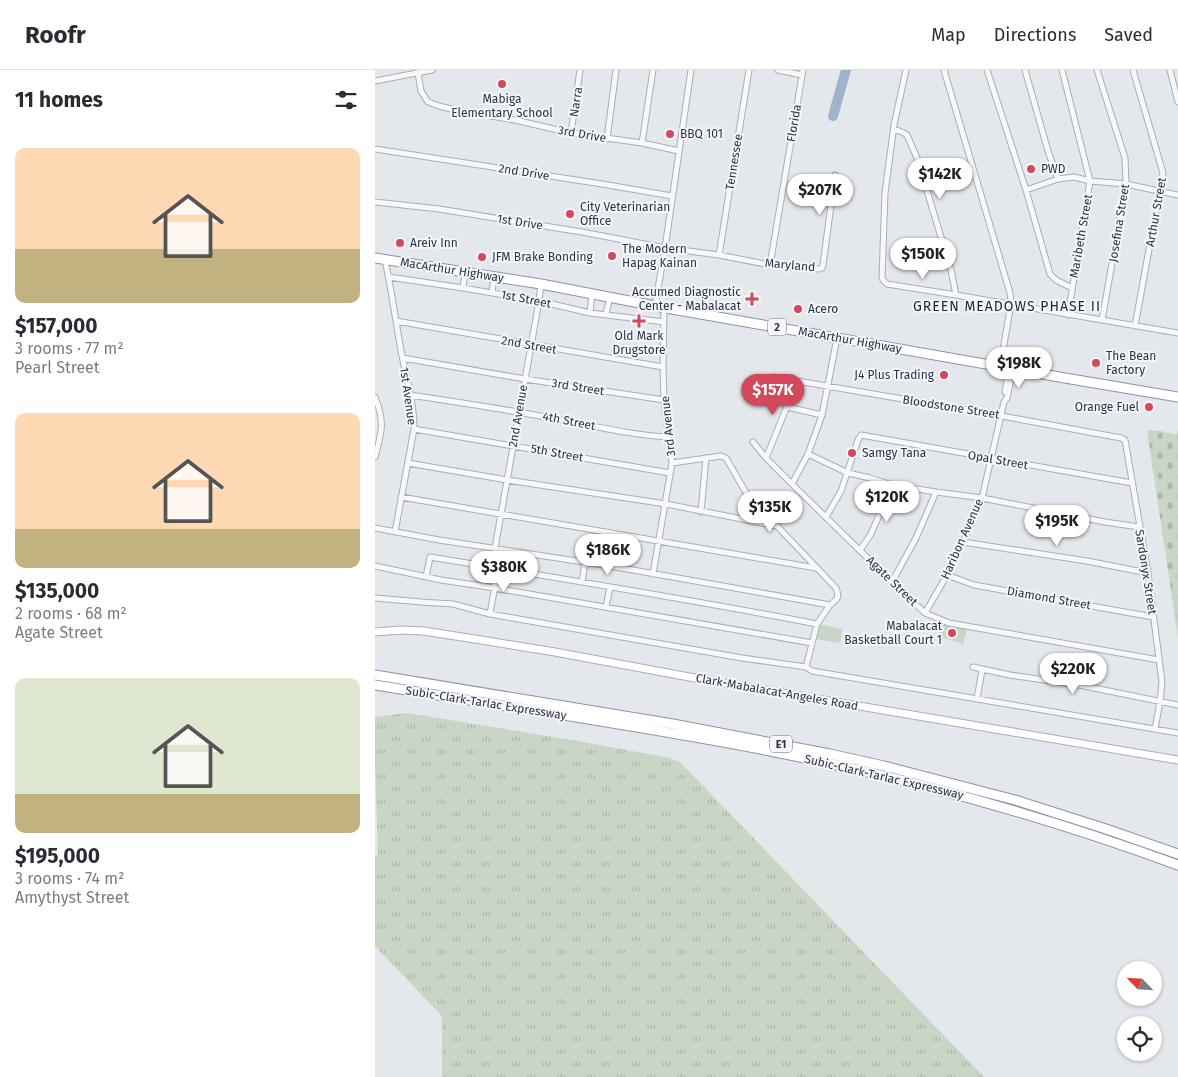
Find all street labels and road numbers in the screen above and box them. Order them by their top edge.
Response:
street label: Narra [567,86,585,118]
street label: Florida [784,103,804,143]
street label: 3rd Drive [557,123,607,145]
street label: Tennessee [723,133,745,191]
street label: 2nd Drive [497,161,551,183]
street label: Arthur Street [1143,176,1169,248]
street label: Josefina Street [1106,182,1132,263]
street label: Maribeth Street [1067,192,1095,279]
street label: 1st Drive [496,211,544,233]
street label: MacArthur Highway [399,255,505,285]
street label: Maryland [764,256,816,274]
street label: 1st Street [500,287,553,311]
road number: 2 [768,318,786,336]
street label: MacArthur Highway [797,324,903,356]
street label: 2nd Street [500,333,558,357]
street label: 1st Avenue [397,366,419,426]
street label: 3rd Street [551,376,606,398]
street label: 2nd Avenue [506,384,530,448]
street label: Bloodstone Street [901,392,1001,422]
street label: 3rd Avenue [658,395,678,457]
street label: 4th Street [541,409,597,433]
street label: 5th Street [530,442,585,465]
street label: Opal Street [967,448,1030,472]
street label: Haribon Avenue [938,496,986,582]
street label: Sardonyx Street [1132,528,1160,616]
street label: Agate Street [863,553,921,609]
street label: Diamond Street [1006,584,1093,612]
street label: Clark-Mabalacat-Angeles Road [695,671,859,713]
street label: Subic-Clark-Tarlac Expressway [404,683,568,723]
road number: E1 [770,736,792,752]
street label: Subic-Clark-Tarlac Expressway [803,752,965,802]

